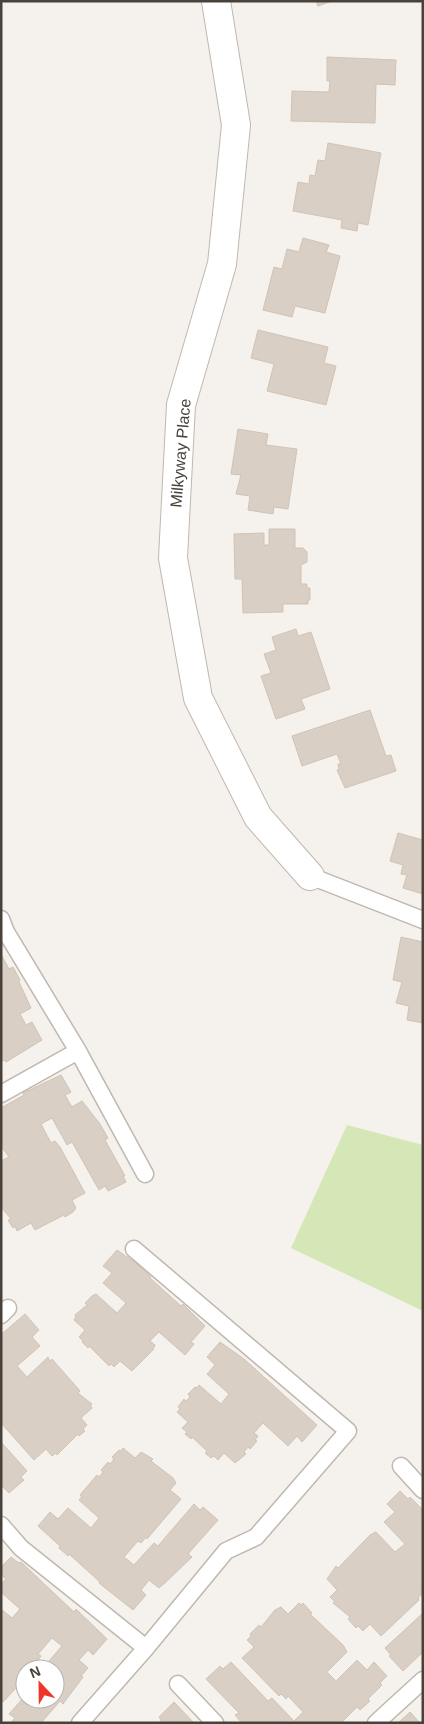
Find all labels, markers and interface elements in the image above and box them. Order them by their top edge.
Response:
street label: Milkyway Place [167,398,194,508]
north arrow [15,1659,65,1709]
text: N [27,1663,43,1681]

